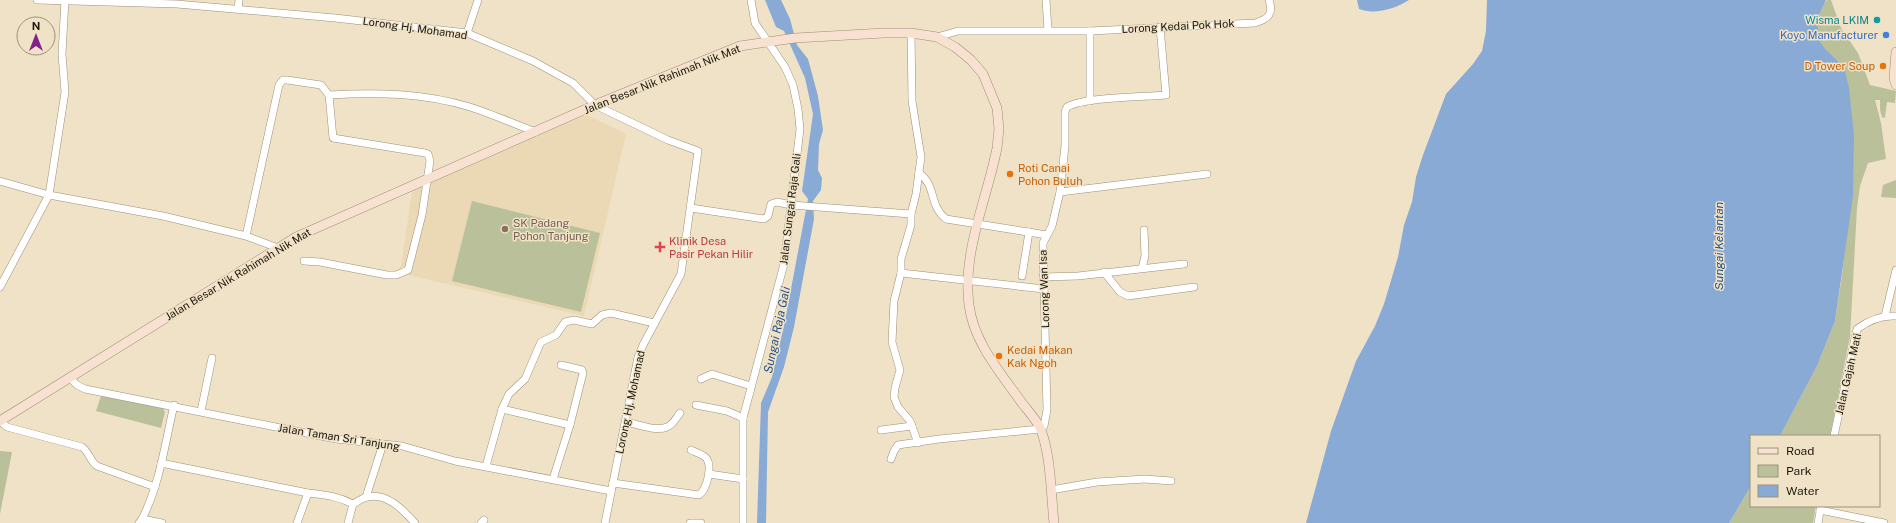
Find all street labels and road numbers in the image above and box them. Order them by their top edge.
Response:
street label: Lorong Hj. Mohamad [362,15,468,41]
street label: Lorong Kedai Pok Hok [1121,17,1235,35]
street label: Jalan Besar Nik Rahimah Nik Mat [582,42,742,116]
street label: Jalan Sungai Raja Gali [777,153,803,265]
street label: Jalan Besar Nik Rahimah Nik Mat [163,226,313,322]
street label: Lorong Wan Isa [1037,250,1051,328]
street label: Jalan Gajah Mati [1833,332,1863,416]
street label: Lorong Hj. Mohamad [613,349,647,455]
street label: Jalan Taman Sri Tanjung [277,421,401,453]

